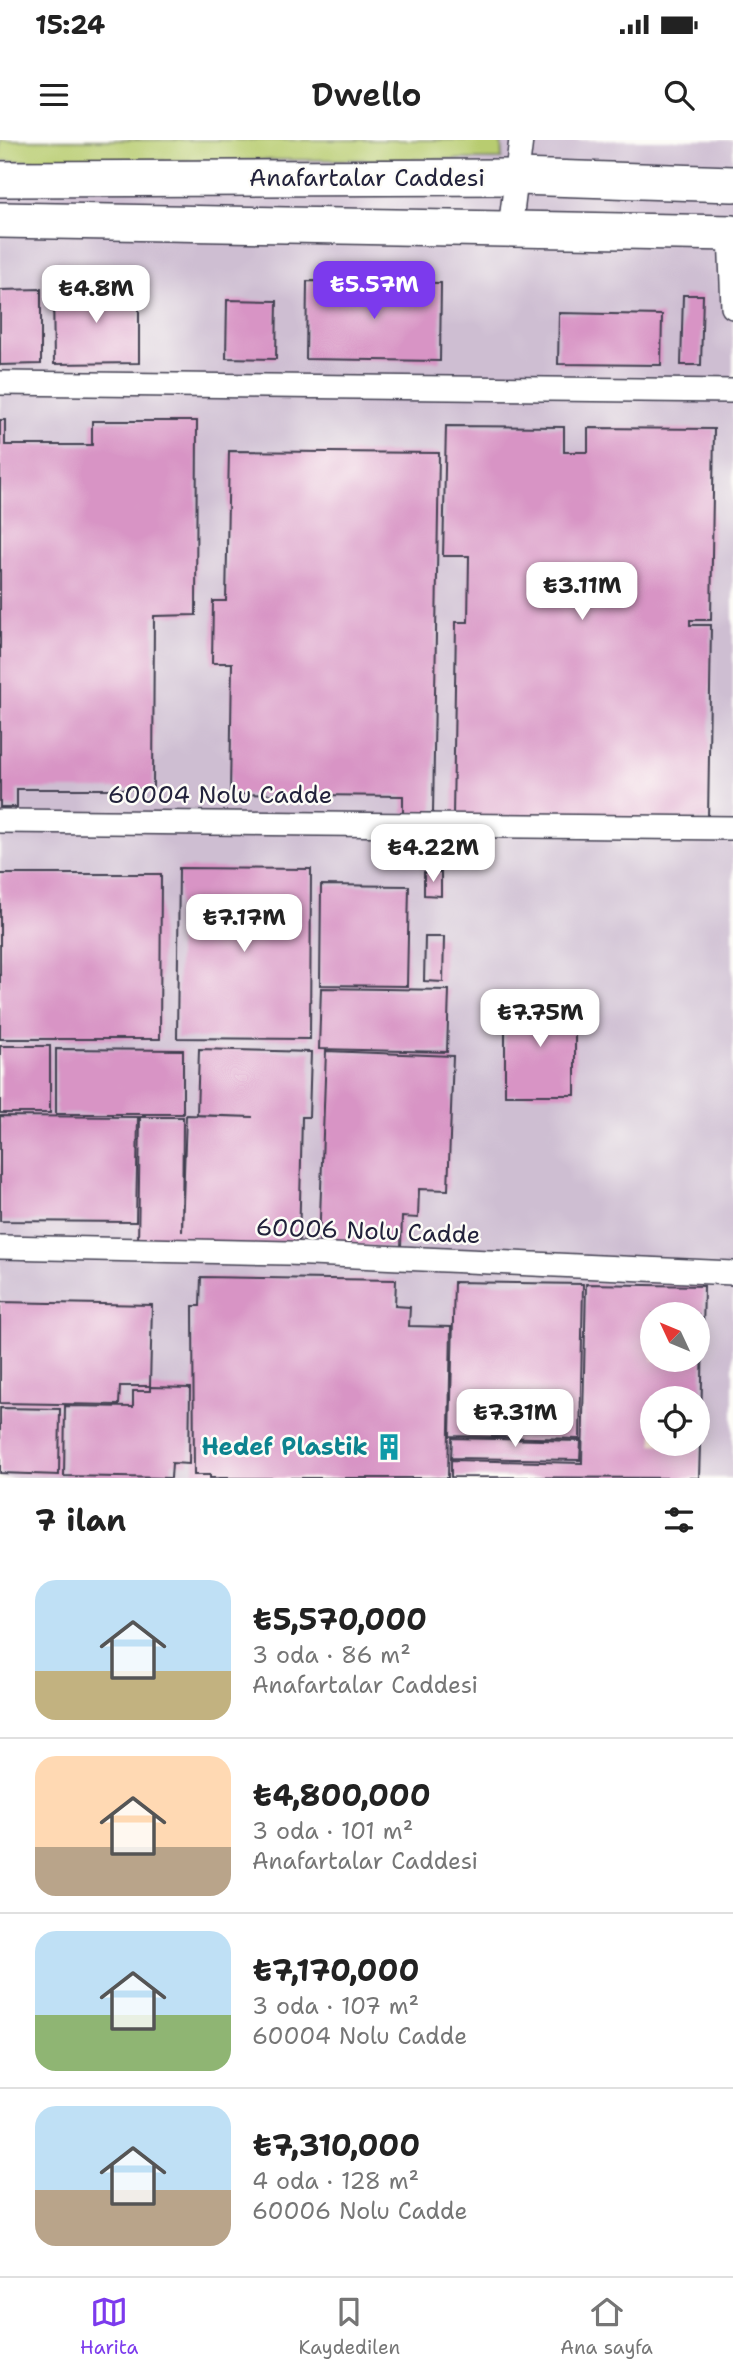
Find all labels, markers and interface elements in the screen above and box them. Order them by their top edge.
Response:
text: 15:24 [35,7,105,42]
text: Dwello [311,73,422,116]
icon: menu [35,76,73,114]
icon: search [660,76,698,114]
street label: Anafartalar Caddesi [249,162,485,194]
pin: ₺5.57M [317,262,431,321]
pin: ₺4.8M [47,265,145,325]
text: ₺5.57M [329,269,419,299]
text: ₺4.8M [58,273,134,303]
pin: ₺3.11M [525,562,639,622]
text: ₺3.11M [542,570,622,600]
street label: 60004 Nolu Cadde [108,779,332,811]
pin: ₺4.22M [376,824,490,884]
text: ₺4.22M [387,832,479,862]
pin: ₺7.17M [187,894,301,954]
text: ₺7.17M [202,902,286,932]
pin: ₺7.75M [483,990,597,1049]
text: ₺7.75M [496,997,584,1027]
street label: 60006 Nolu Cadde [255,1211,481,1251]
north arrow [640,1302,710,1372]
map controls [640,1302,710,1456]
button: locate [640,1386,710,1456]
pin: ₺7.31M [458,1390,572,1449]
text: ₺7.31M [473,1397,558,1427]
place label: Hedef Plastik [201,1431,368,1463]
building icon: Hedef Plastik [374,1432,404,1462]
text: 7 ilan [35,1500,126,1541]
icon: filters [660,1501,698,1539]
text: ₺5,570,000 [252,1599,427,1640]
icon: home [91,1608,175,1692]
text: 3 oda · 86 m² [252,1640,411,1670]
text: Anafartalar Caddesi [252,1670,478,1700]
text: ₺4,800,000 [252,1775,431,1816]
icon: home [91,1784,175,1868]
text: 3 oda · 101 m² [252,1816,413,1846]
text: Anafartalar Caddesi [252,1846,478,1876]
text: ₺7,170,000 [252,1950,420,1991]
icon: home [91,1959,175,2043]
text: 3 oda · 107 m² [252,1991,419,2021]
text: 60004 Nolu Cadde [252,2021,467,2051]
text: ₺7,310,000 [252,2125,420,2166]
icon: home [91,2134,175,2218]
text: 4 oda · 128 m² [252,2166,419,2196]
text: 60006 Nolu Cadde [252,2196,467,2226]
tab: Harita [80,2293,138,2360]
tab: Kaydedilen [299,2293,400,2360]
tab: Ana sayfa [560,2293,653,2360]

